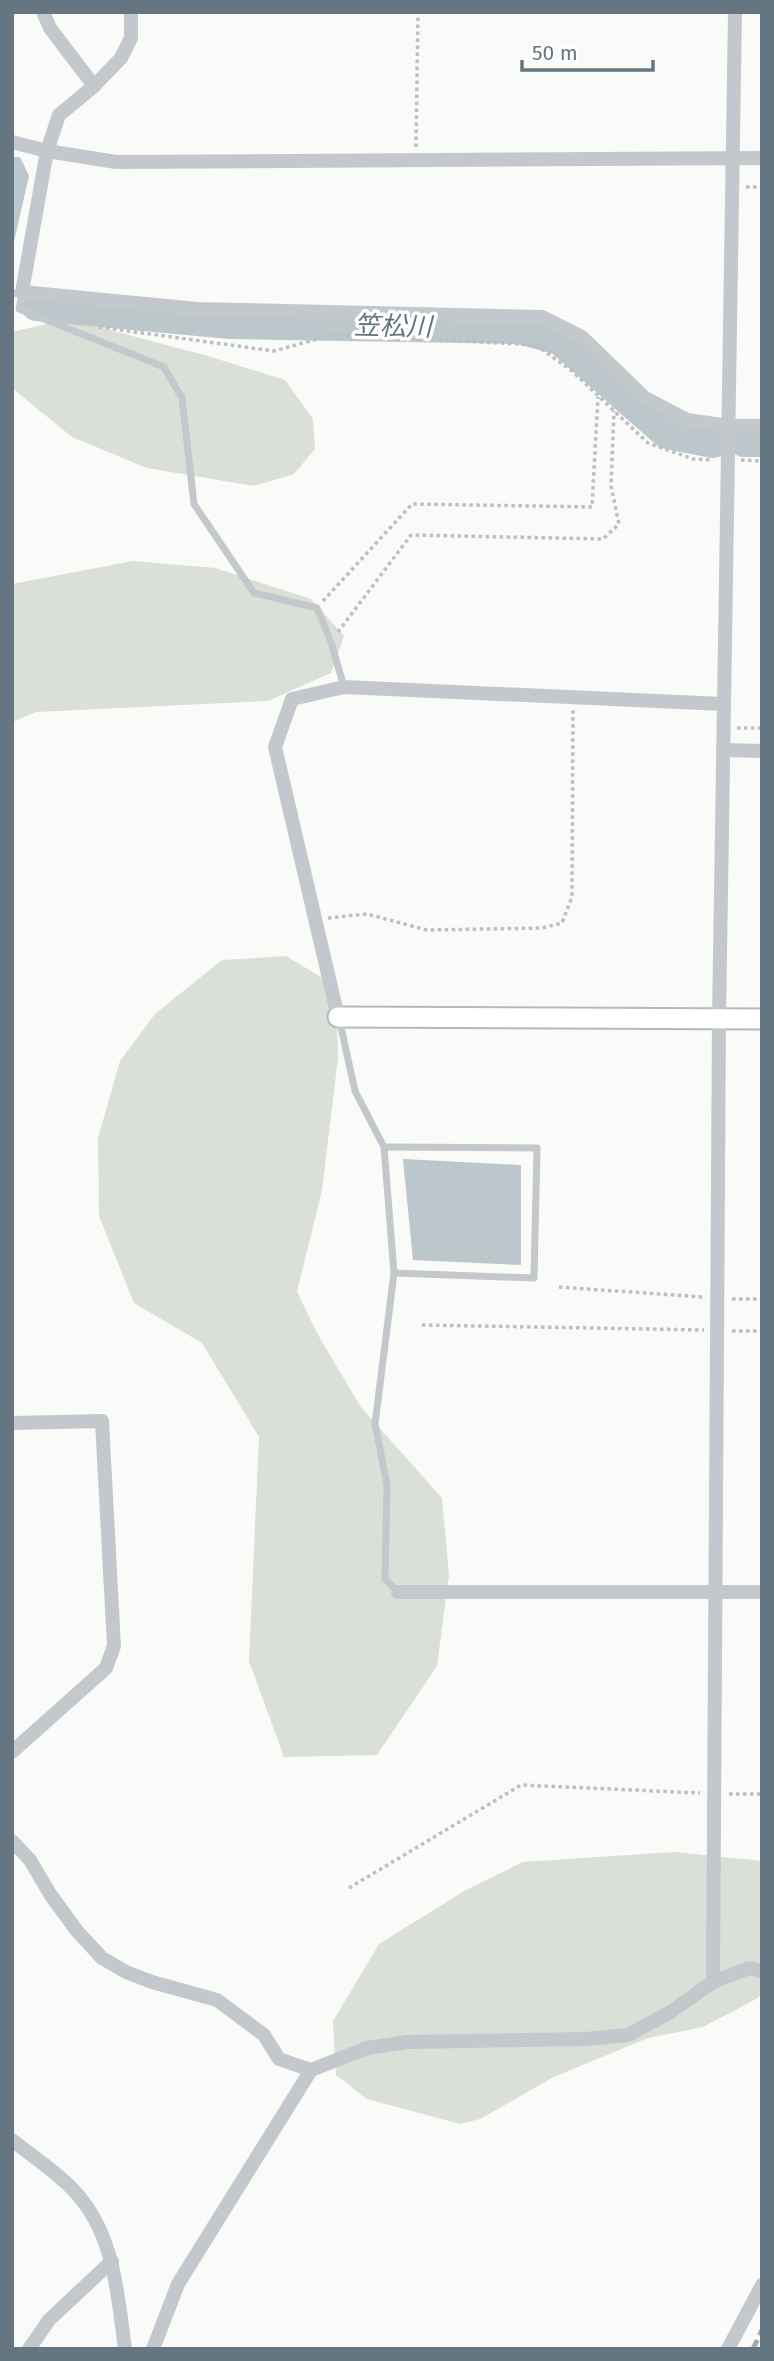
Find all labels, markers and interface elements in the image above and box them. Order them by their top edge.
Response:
scale bar [522,28,653,72]
text: 50 m [532,40,578,66]
water label: 笠松川 [354,310,435,343]

